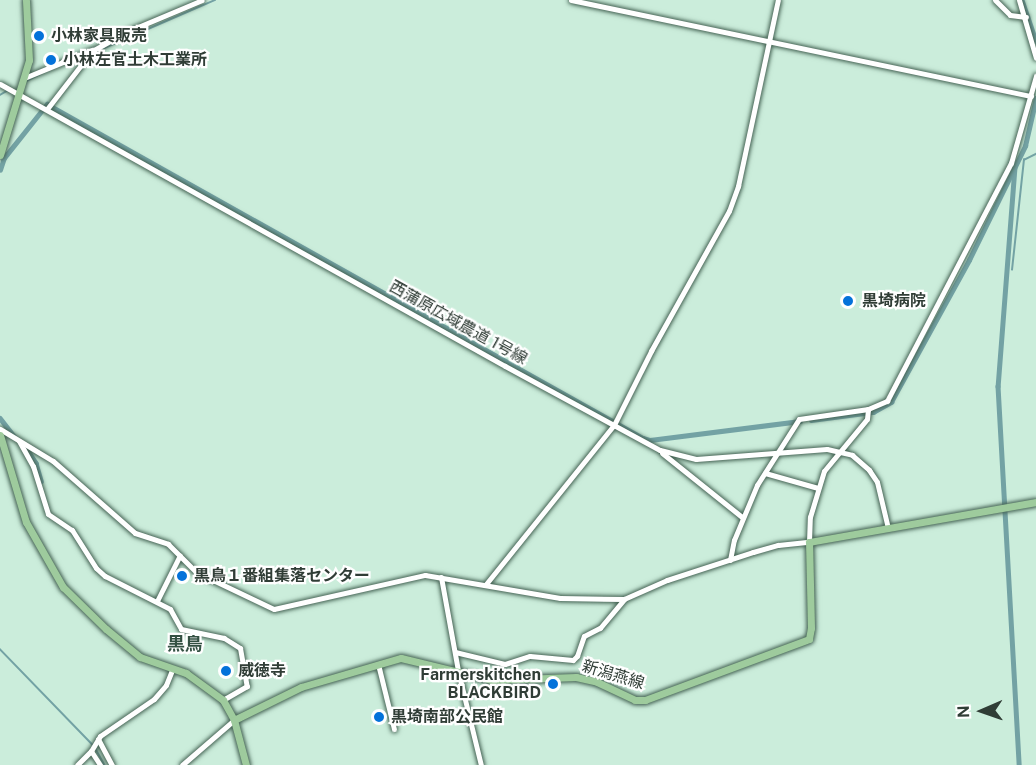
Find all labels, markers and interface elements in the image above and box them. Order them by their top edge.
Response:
place label: 小林家具販売 [51,26,147,46]
marker: 小林家具販売 [32,29,46,43]
place label: 小林左官土木工業所 [63,50,207,70]
marker: 小林左官土木工業所 [44,53,58,67]
street label: 西蒲原広域農道 1号線 [386,277,530,369]
place label: 黒埼病院 [862,291,926,311]
marker: 黒埼病院 [839,292,857,310]
place label: 黒鳥１番組集落センター [194,566,370,586]
marker: 黒鳥１番組集落センター [175,569,189,583]
district label: 黒鳥 [167,633,203,655]
street label: 新潟燕線 [580,656,646,694]
place label: 威徳寺 [238,661,286,681]
marker: 威徳寺 [219,664,233,678]
place label: Farmerskitchen BLACKBIRD [420,665,541,703]
marker: Farmerskitchen BLACKBIRD [546,677,560,691]
north arrow [952,681,1012,741]
text: N [954,705,973,718]
place label: 黒埼南部公民館 [391,707,503,727]
marker: 黒埼南部公民館 [372,710,386,724]

